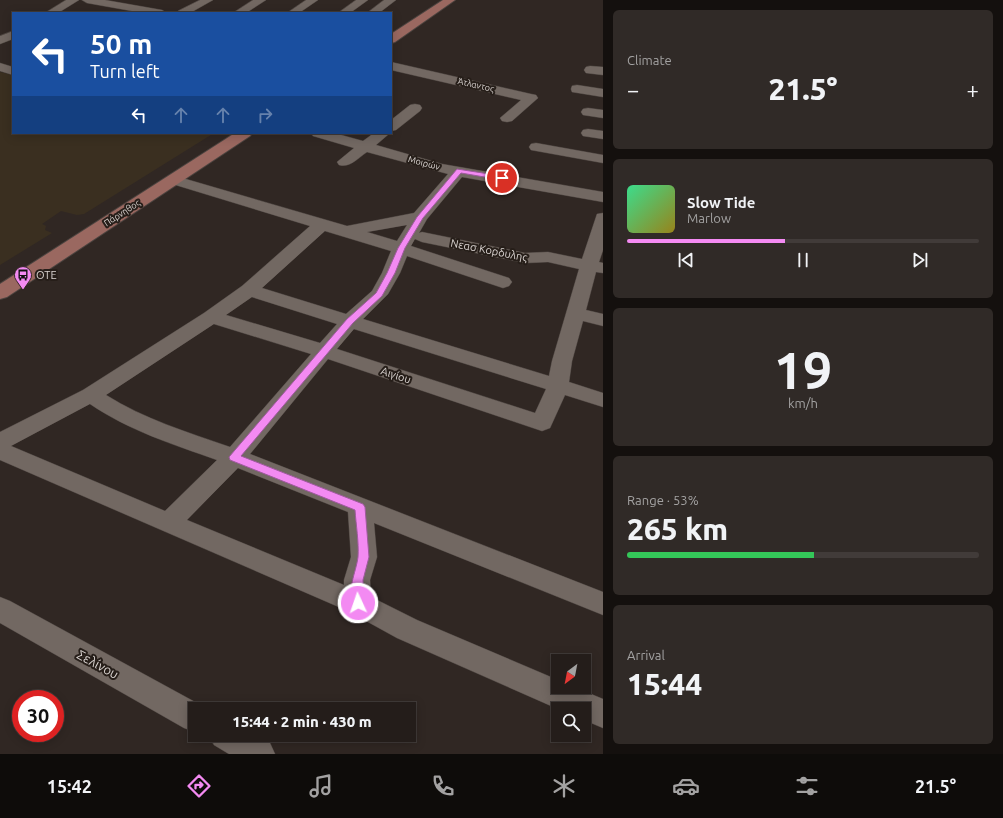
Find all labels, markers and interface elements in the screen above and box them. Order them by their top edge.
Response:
icon: left [24,28,76,80]
text: 50 m [90,28,152,59]
text: Climate [627,53,672,67]
text: Turn left [90,61,160,81]
text: 21.5° [768,72,838,106]
street label: Άτλαντος [457,76,495,94]
text: − [627,77,639,102]
text: + [967,77,979,102]
icon: left [128,104,150,126]
icon: ahead [170,104,192,126]
icon: ahead [212,104,234,126]
icon: right [254,104,276,126]
street label: Μοιρών [407,154,442,172]
pin [485,161,519,195]
icon: arrive [491,167,513,189]
text: Slow Tide [687,194,755,211]
street label: Πάρνηθος [102,198,142,228]
text: Marlow [687,211,731,225]
street label: Νεασ Κορδυλης [449,237,528,264]
icon: previous [675,249,697,271]
icon: pause [792,249,814,271]
icon: next [909,249,931,271]
bus stop icon: ΟΤΕ [13,265,33,290]
place label: ΟΤΕ [36,269,57,281]
text: 19 [774,341,832,399]
street label: Αιγίου [379,365,413,385]
text: km/h [788,396,818,410]
text: Range · 53% [627,493,699,507]
text: 265 km [627,512,728,546]
position arrow [337,582,379,624]
street label: Σελίνου [75,647,121,681]
text: Arrival [627,648,665,662]
north arrow [551,654,591,694]
map controls [551,654,591,742]
text: 15:44 [627,667,702,701]
speed limit sign: 30 [12,690,64,742]
button: search [551,702,591,742]
text: 15:44 · 2 min · 430 m [232,713,372,730]
icon: directions [185,772,213,800]
icon: music [307,772,335,800]
icon: phone [429,772,457,800]
icon: climate [550,772,578,800]
icon: car [672,772,700,800]
icon: filters [793,772,821,800]
text: 15:42 [47,776,92,796]
text: 21.5° [915,776,956,796]

